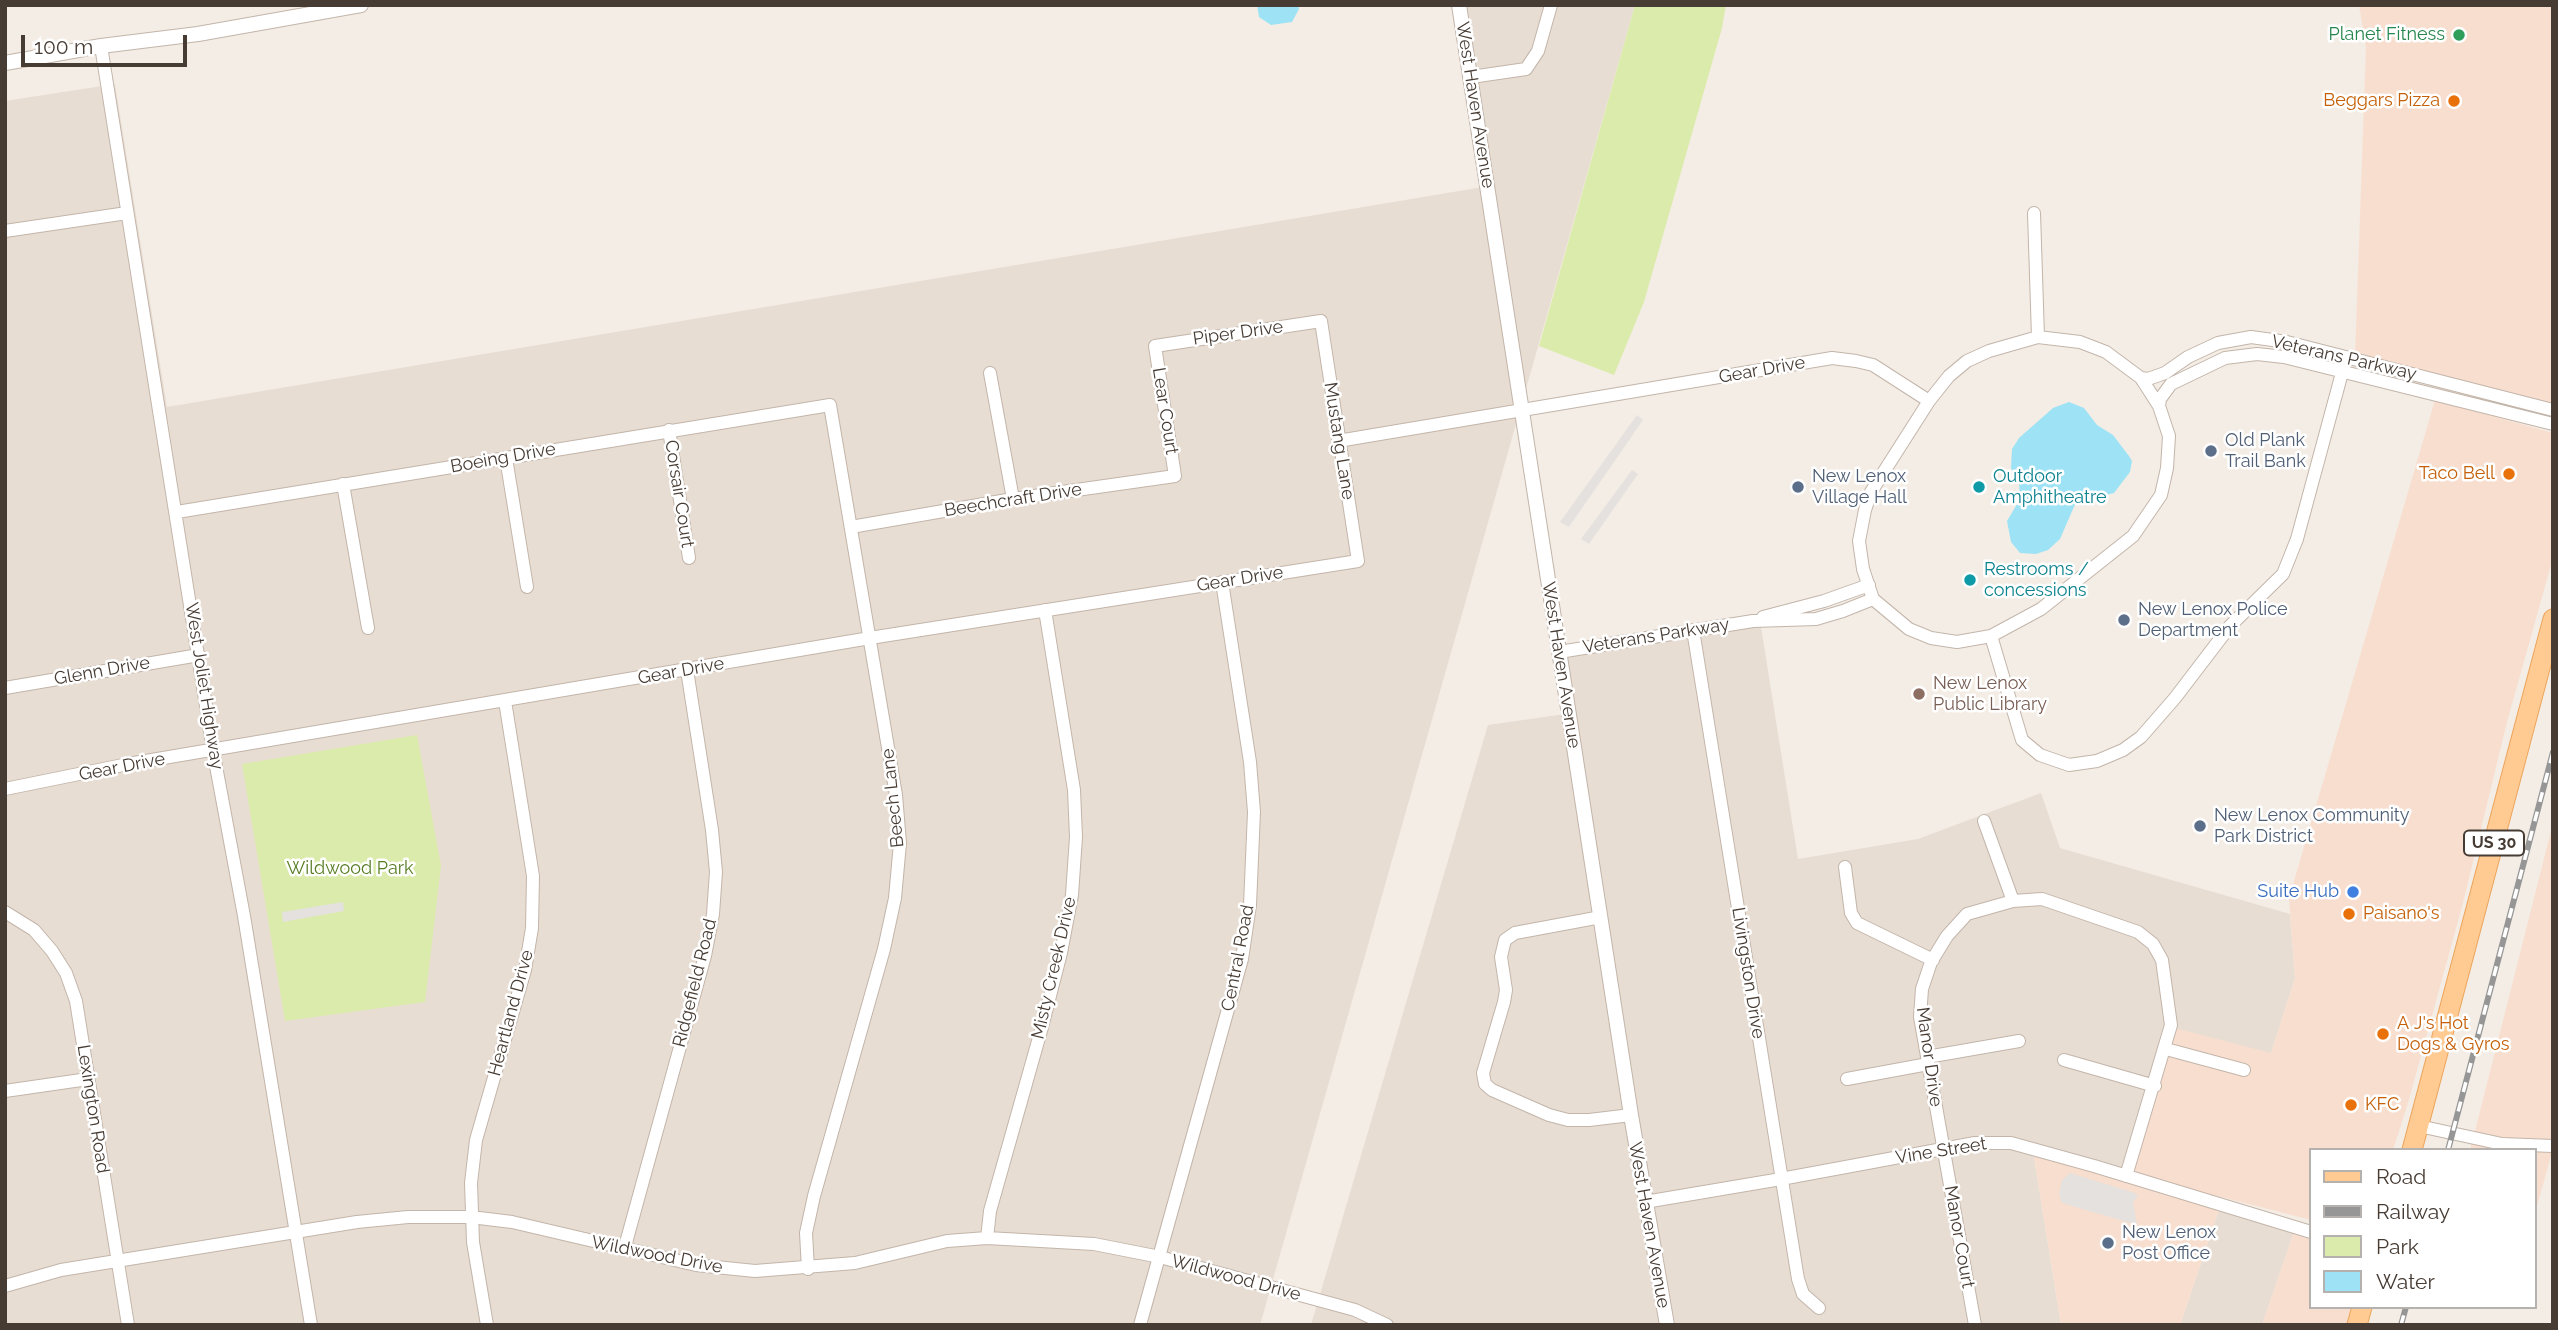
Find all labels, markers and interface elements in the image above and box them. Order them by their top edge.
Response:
street label: West Haven Avenue [1451,20,1499,190]
scale bar [24,21,191,65]
place label: Planet Fitness [2328,24,2445,46]
marker: Planet Fitness [2451,27,2467,43]
text: 100 m [34,34,93,59]
place label: Beggars Pizza [2323,90,2440,112]
marker: Beggars Pizza [2446,93,2462,109]
street label: Piper Drive [1192,316,1284,350]
street label: Veterans Parkway [2269,331,2419,385]
street label: Gear Drive [1717,352,1807,388]
street label: Lear Court [1147,366,1183,456]
street label: Mustang Lane [1319,381,1359,501]
place label: Old Plank Trail Bank [2225,430,2306,472]
street label: Boeing Drive [449,438,557,478]
street label: Corsair Court [660,439,698,549]
marker: Old Plank Trail Bank [2203,443,2219,459]
place label: Taco Bell [2419,463,2495,485]
place label: New Lenox Village Hall [1812,466,1907,508]
place label: Outdoor Amphitheatre [1993,466,2107,508]
marker: Taco Bell [2501,466,2517,482]
street label: Beechcraft Drive [943,478,1083,522]
marker: New Lenox Village Hall [1790,479,1806,495]
marker: Outdoor Amphitheatre [1971,479,1987,495]
place label: Restrooms / concessions [1984,559,2089,602]
street label: Gear Drive [1195,562,1285,596]
marker: Restrooms / concessions [1962,572,1978,588]
street label: West Haven Avenue [1537,580,1585,750]
place label: New Lenox Police Department [2138,599,2287,642]
street label: West Joliet Highway [180,601,228,771]
marker: New Lenox Police Department [2116,612,2132,628]
street label: Veterans Parkway [1581,614,1731,658]
street label: Glenn Drive [52,652,152,690]
street label: Gear Drive [636,653,726,689]
place label: New Lenox Public Library [1933,673,2047,716]
marker: New Lenox Public Library [1911,686,1927,702]
street label: Beech Lane [877,747,909,849]
street label: Gear Drive [77,748,167,786]
place label: New Lenox Community Park District [2214,805,2410,848]
marker: New Lenox Community Park District [2192,818,2208,834]
road number: US 30 [2464,830,2524,856]
park label: Wildwood Park [286,858,414,880]
place label: Suite Hub [2257,881,2339,903]
marker: Suite Hub [2345,884,2361,900]
street label: Misty Creek Drive [1027,895,1081,1041]
street label: Central Road [1217,903,1259,1013]
place label: Paisano's [2363,903,2439,925]
street label: Livingston Drive [1727,906,1769,1040]
marker: Paisano's [2341,906,2357,922]
street label: Ridgefield Road [669,916,721,1050]
street label: Heartland Drive [484,948,538,1078]
street label: Manor Drive [1911,1006,1947,1108]
place label: A J's Hot Dogs & Gyros [2397,1013,2509,1056]
marker: A J's Hot Dogs & Gyros [2375,1026,2391,1042]
street label: Lexington Road [72,1043,114,1175]
place label: KFC [2365,1094,2399,1116]
marker: KFC [2343,1097,2359,1113]
street label: Vine Street [1894,1133,1988,1169]
street label: West Haven Avenue [1624,1140,1674,1310]
legend [2310,1148,2537,1309]
text: Road [2376,1164,2426,1189]
street label: Manor Court [1939,1184,1979,1290]
text: Railway [2376,1199,2450,1224]
place label: New Lenox Post Office [2122,1222,2216,1264]
street label: Wildwood Drive [590,1232,724,1278]
text: Park [2376,1234,2419,1259]
marker: New Lenox Post Office [2100,1235,2116,1251]
street label: Wildwood Drive [1169,1250,1303,1306]
text: Water [2376,1269,2435,1294]

